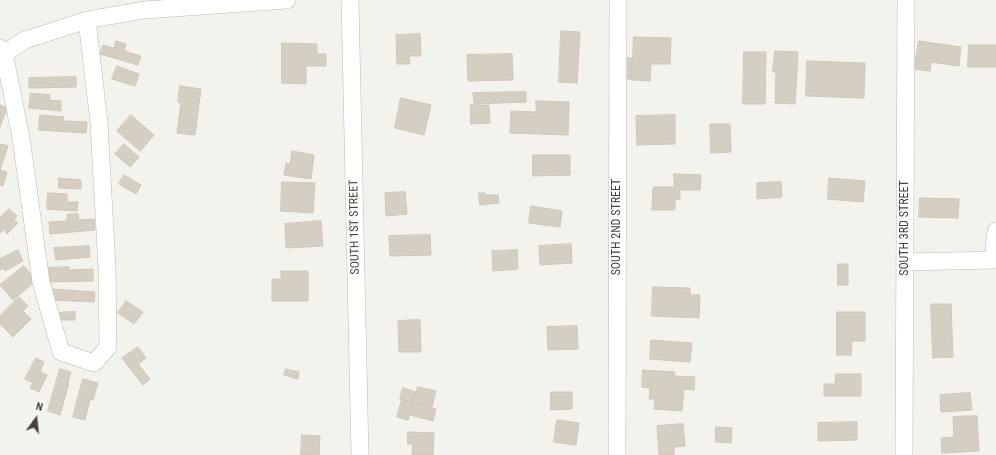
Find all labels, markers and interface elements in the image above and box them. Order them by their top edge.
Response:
street label: SOUTH 1ST STREET [347,179,363,275]
street label: SOUTH 2ND STREET [610,179,624,275]
street label: SOUTH 3RD STREET [898,180,912,276]
north arrow [16,399,56,439]
text: N [34,400,44,414]

